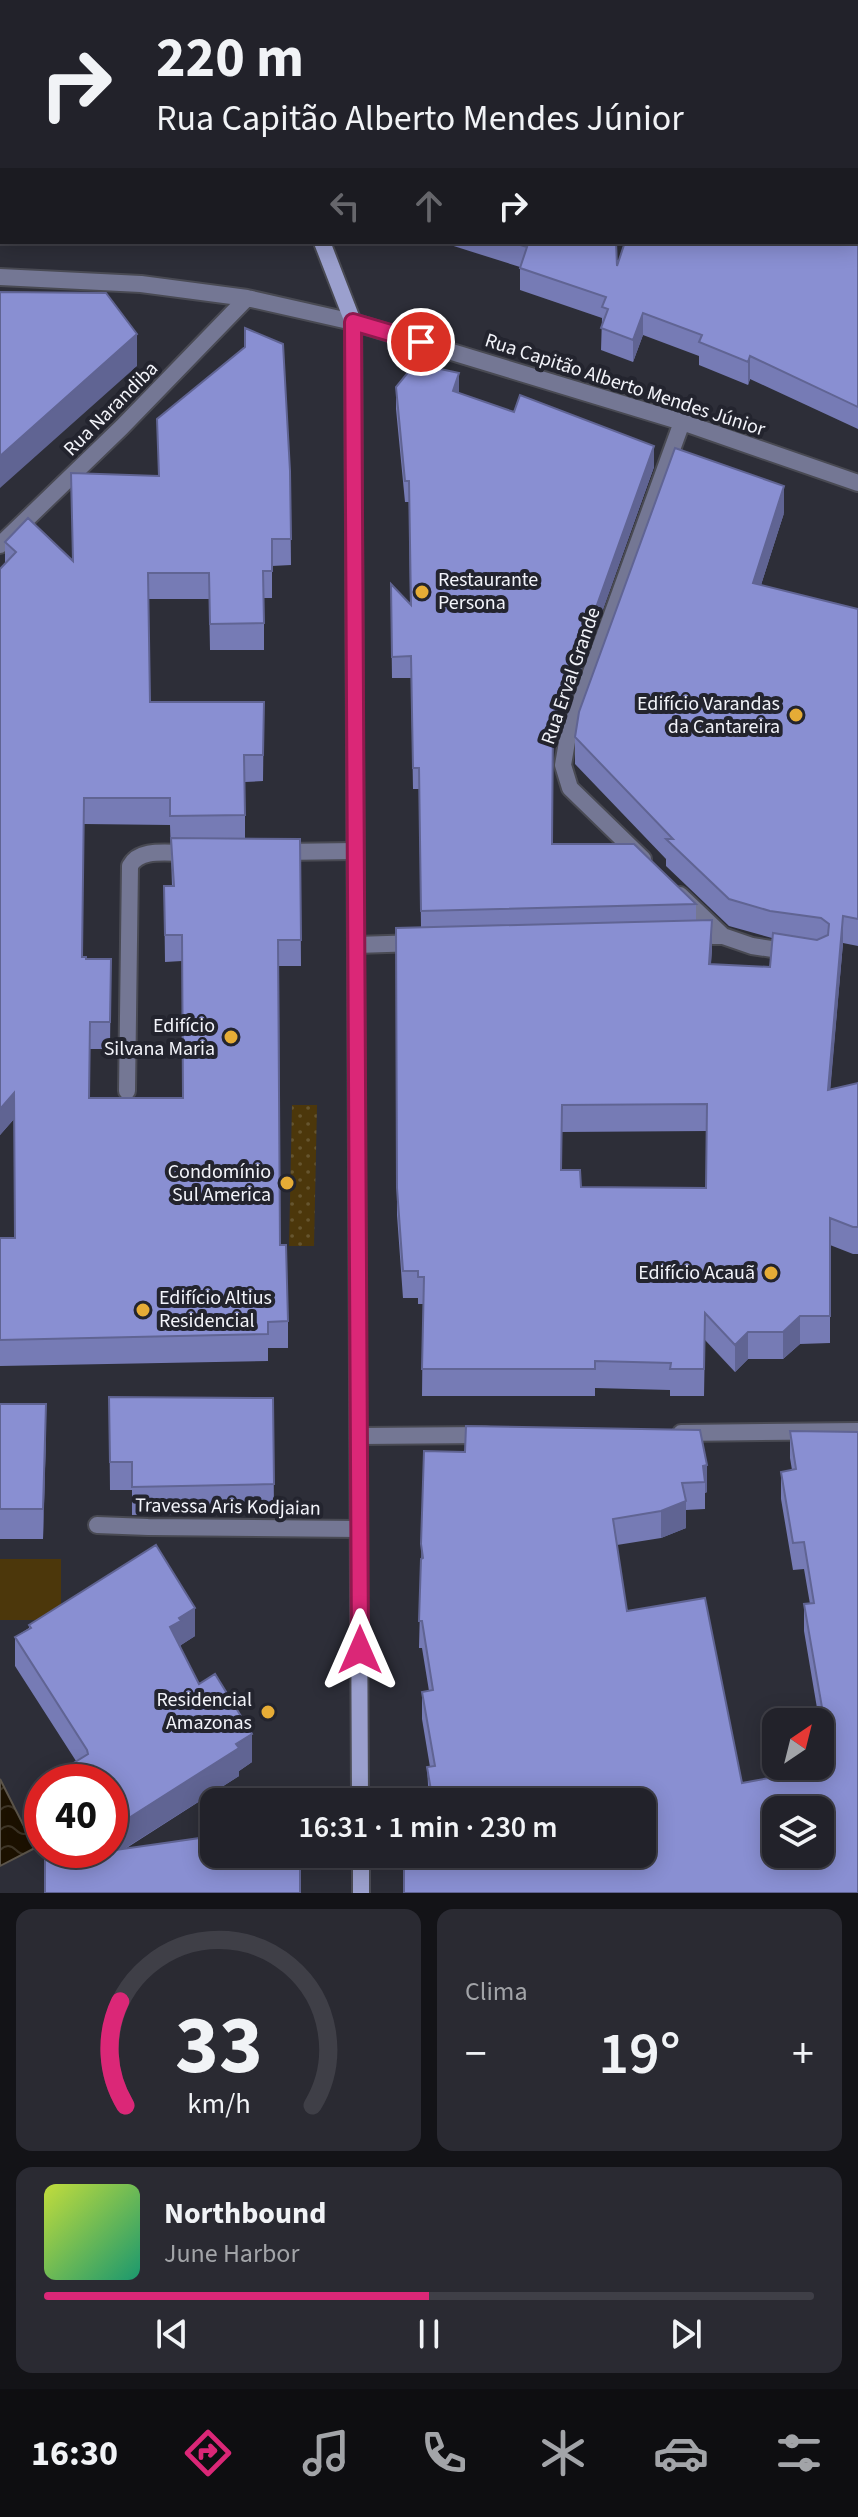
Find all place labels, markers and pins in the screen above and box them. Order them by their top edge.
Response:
pin [387,308,455,376]
place label: Restaurante Persona [438,566,538,617]
marker: Restaurante Persona [413,583,431,601]
place label: Edifício Varandas da Cantareira [637,690,780,741]
marker: Edifício Varandas da Cantareira [787,706,805,724]
place label: Edifício Silvana Maria [104,1012,215,1063]
marker: Edifício Silvana Maria [222,1028,240,1046]
place label: Condomínio Sul America [168,1158,271,1209]
marker: Condomínio Sul America [278,1174,296,1192]
place label: Edifício Acauã [638,1259,755,1287]
marker: Edifício Acauã [762,1264,780,1282]
place label: Edifício Altius Residencial [159,1284,272,1335]
marker: Edifício Altius Residencial [134,1301,152,1319]
place label: Residencial Amazonas [156,1686,252,1737]
marker: Residencial Amazonas [259,1703,277,1721]

